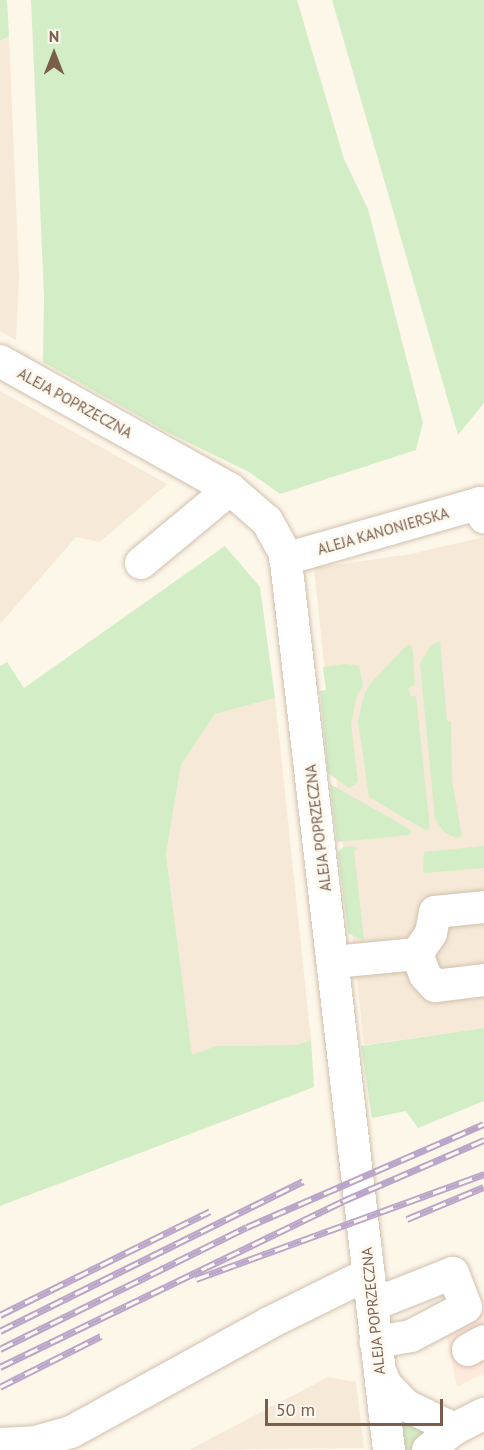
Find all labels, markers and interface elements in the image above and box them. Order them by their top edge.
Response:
north arrow [24,24,84,84]
text: N [49,26,59,46]
street label: ALEJA POPRZECZNA [14,364,136,442]
street label: ALEJA KANONIERSKA [315,504,451,558]
street label: ALEJA POPRZECZNA [301,763,335,893]
street label: ALEJA POPRZECZNA [357,1246,389,1376]
scale bar [268,1387,446,1425]
text: 50 m [276,1398,315,1421]

